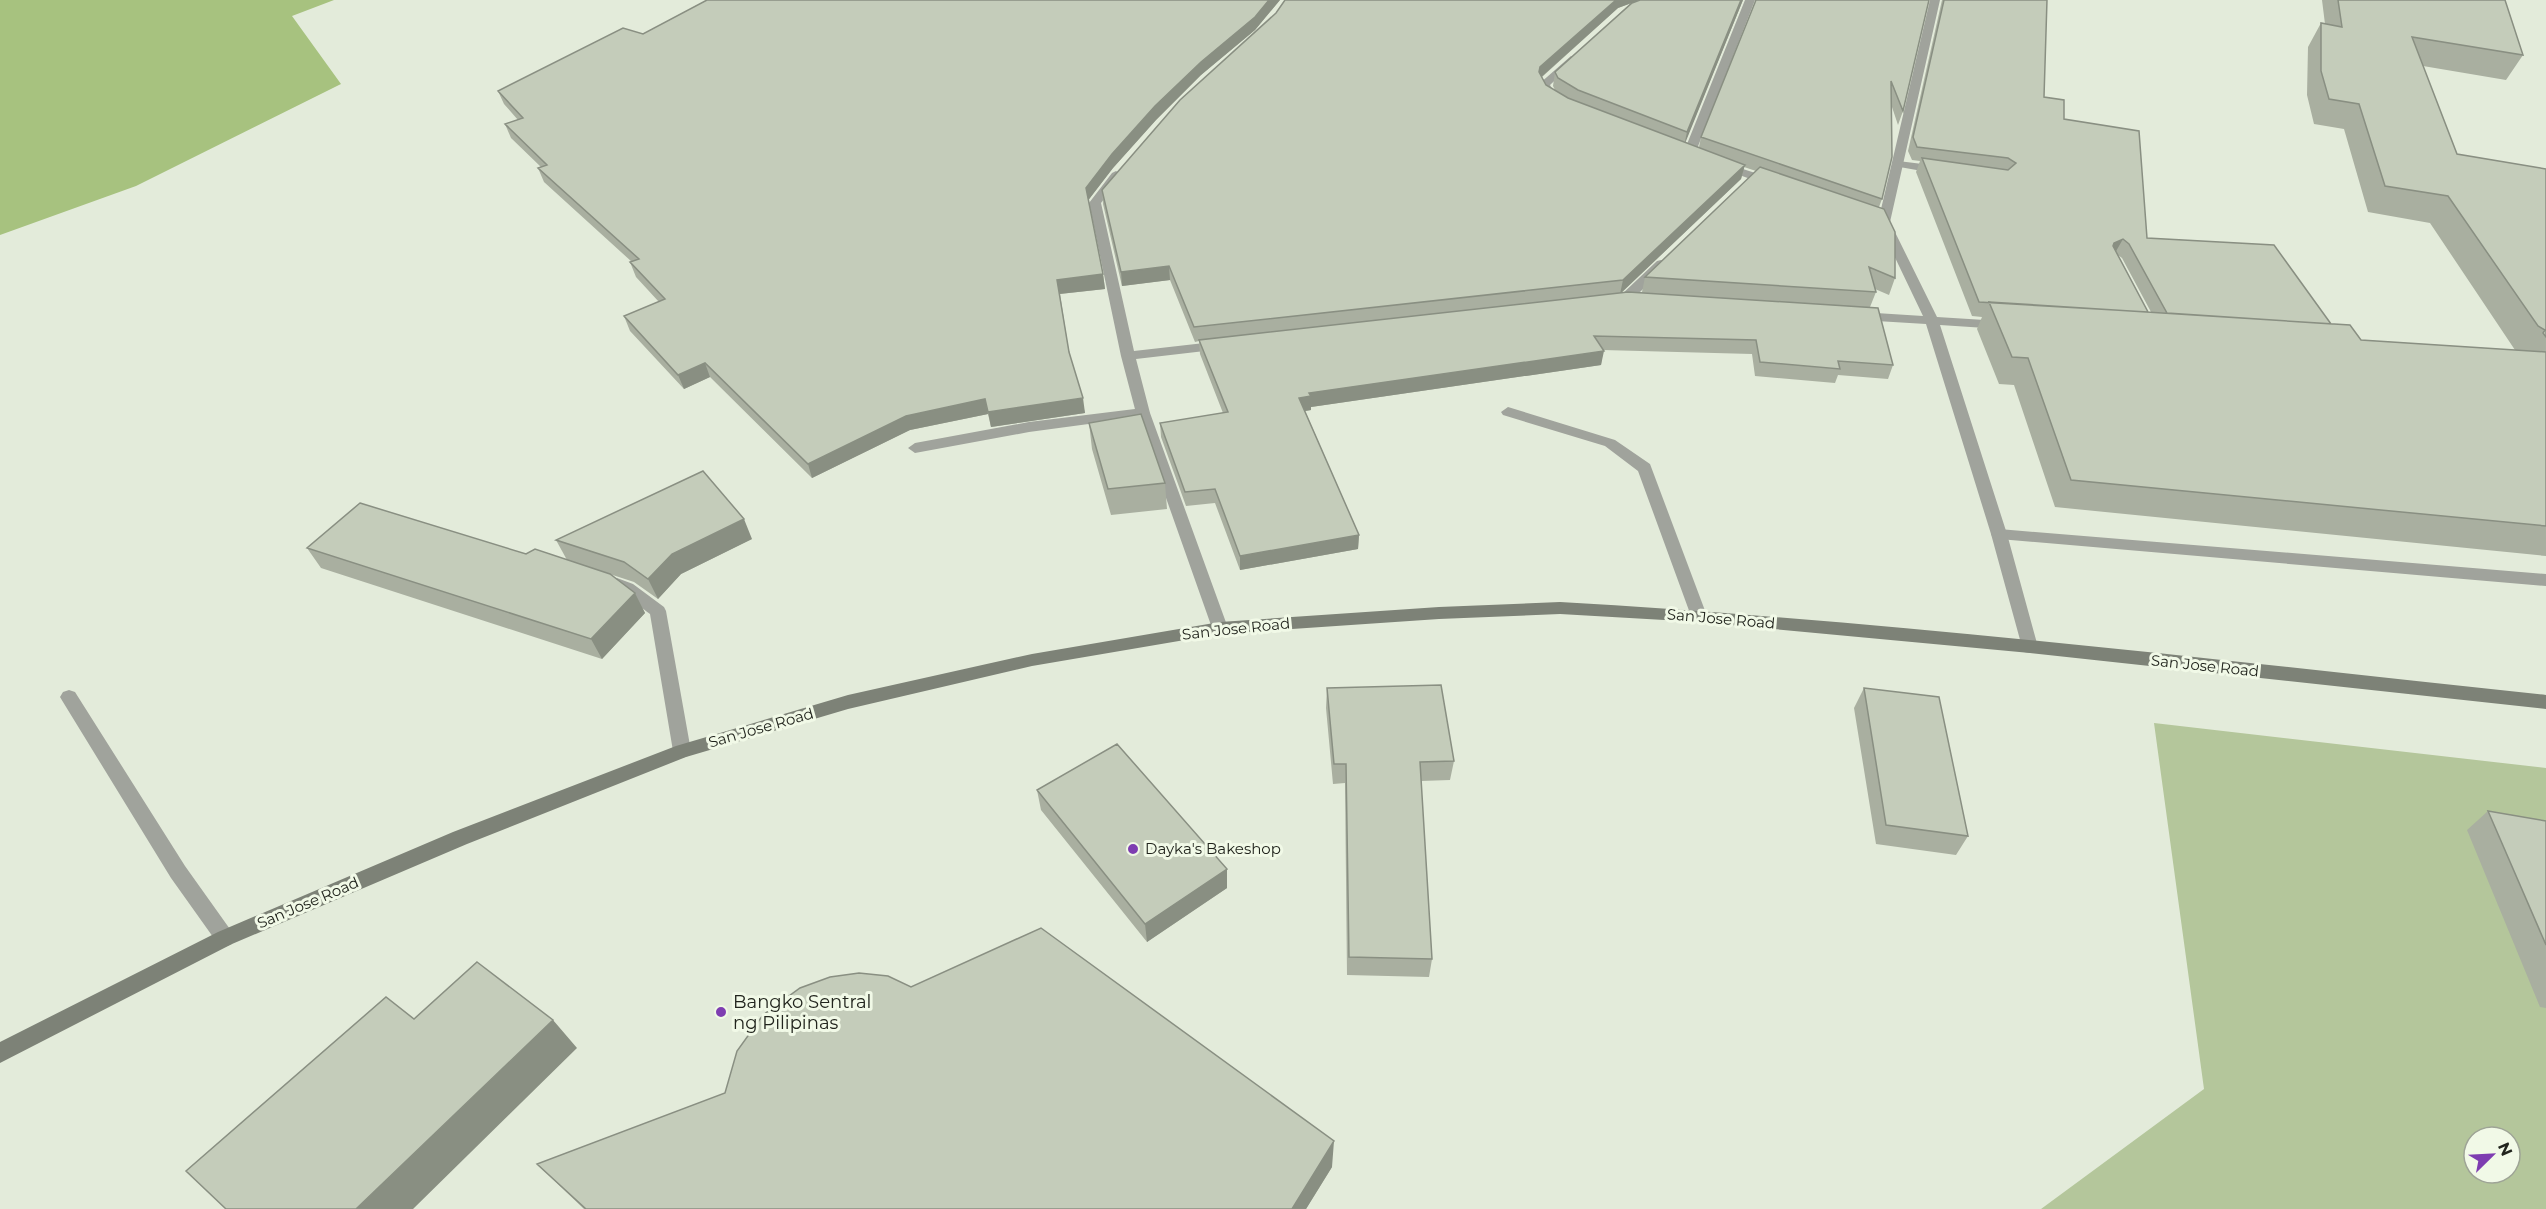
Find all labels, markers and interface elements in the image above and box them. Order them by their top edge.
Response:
street label: San Jose Road [1666,604,1776,633]
street label: San Jose Road [1181,613,1291,644]
street label: San Jose Road [2150,650,2260,681]
street label: San Jose Road [706,703,816,752]
place label: Dayka's Bakeshop [1145,839,1281,858]
marker: Dayka's Bakeshop [1126,842,1140,856]
street label: San Jose Road [254,873,362,933]
place label: Bangko Sentral ng Pilipinas [733,991,871,1034]
marker: Bangko Sentral ng Pilipinas [714,1005,728,1019]
north arrow [2462,1125,2522,1185]
text: N [2494,1139,2517,1159]

